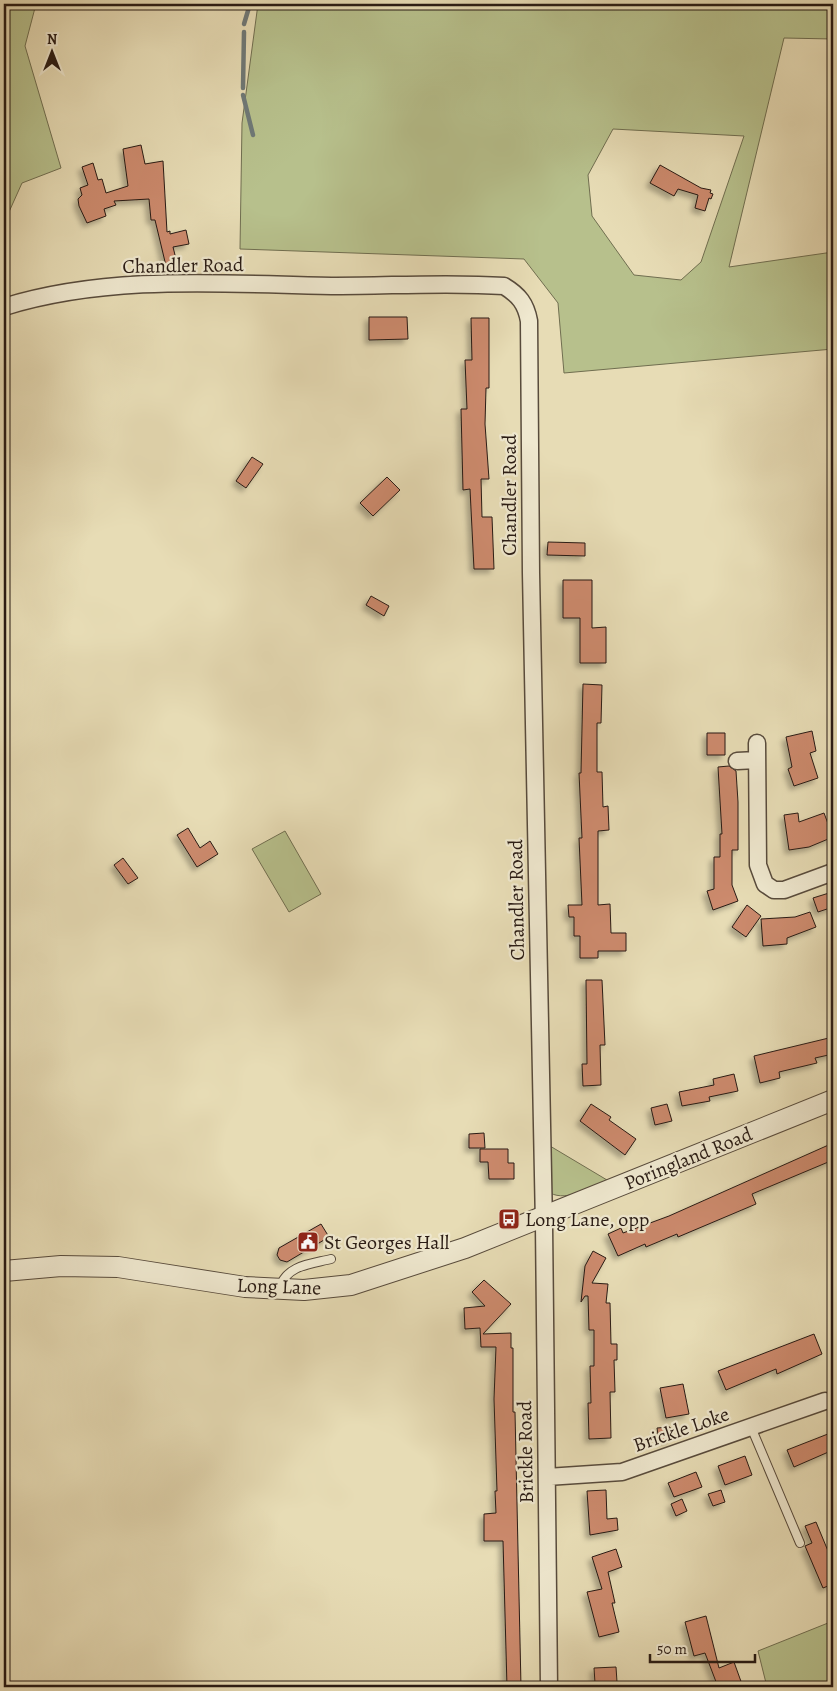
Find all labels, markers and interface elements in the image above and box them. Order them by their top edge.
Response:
north arrow [28,28,78,78]
text: N [47,30,57,49]
street label: Chandler Road [122,251,244,280]
street label: Chandler Road [496,434,523,556]
street label: Chandler Road [502,839,531,961]
street label: Poringland Road [620,1120,756,1196]
place label: Long Lane, opp [525,1206,649,1233]
bus stop icon: Long Lane, opp [497,1207,521,1231]
place label: St Georges Hall [324,1229,450,1256]
public building icon: St Georges Hall [296,1230,320,1254]
street label: Long Lane [236,1272,322,1301]
street label: Brickle Road [511,1400,540,1504]
street label: Brickle Loke [630,1400,733,1458]
scale bar [650,1631,754,1663]
text: 50 m [657,1639,687,1659]

